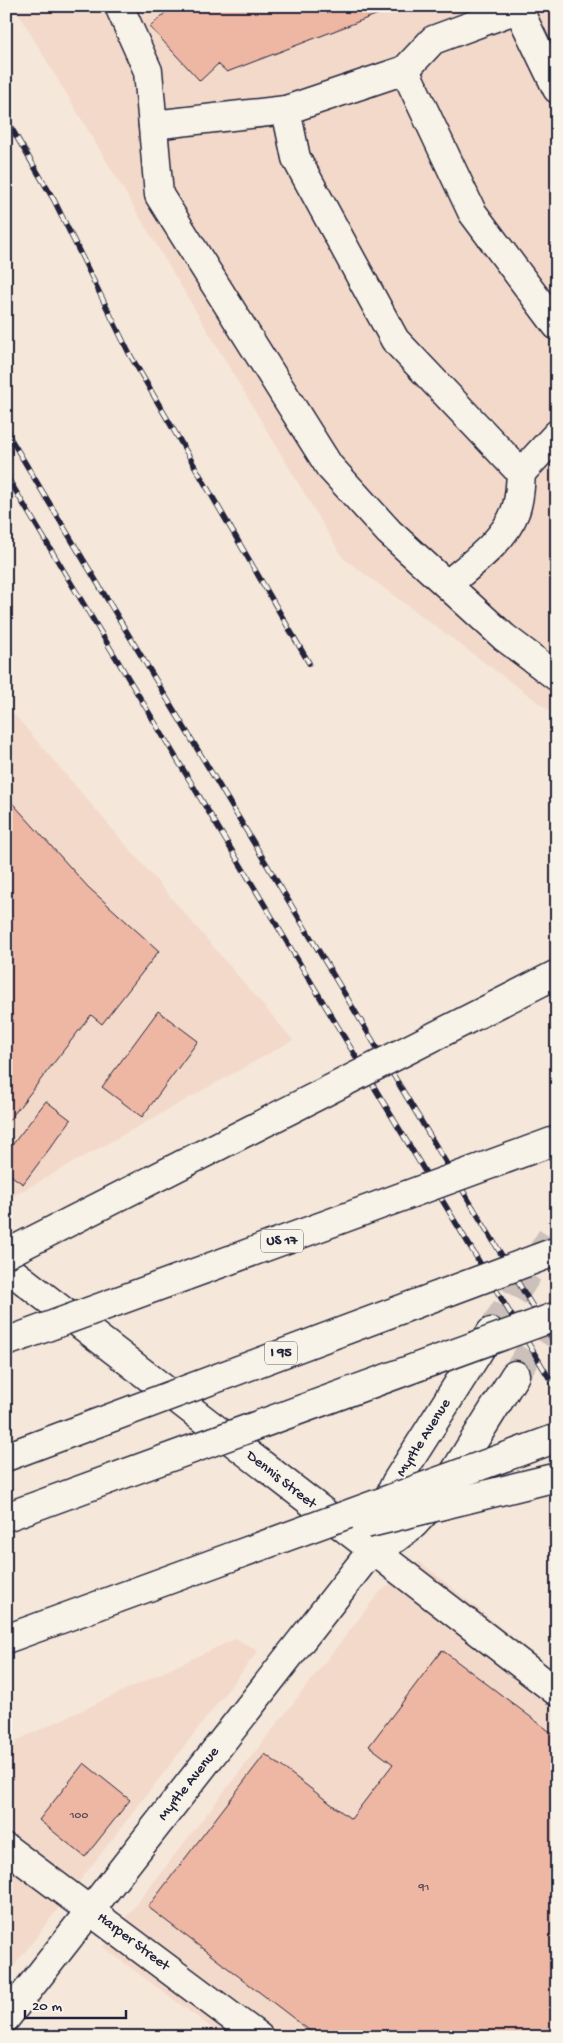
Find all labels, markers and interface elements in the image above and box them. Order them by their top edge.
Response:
road number: US 17 [261,1230,303,1252]
road number: I 95 [265,1342,297,1365]
street label: Myrtle Avenue [393,1395,455,1480]
street label: Dennis Street [242,1446,321,1514]
street label: Myrtle Avenue [155,1743,224,1825]
house number: 100 [69,1809,88,1823]
house number: 91 [418,1881,430,1895]
street label: Harper Street [93,1909,174,1976]
scale bar [25,1988,126,2020]
text: 20 m [32,1998,62,2016]

